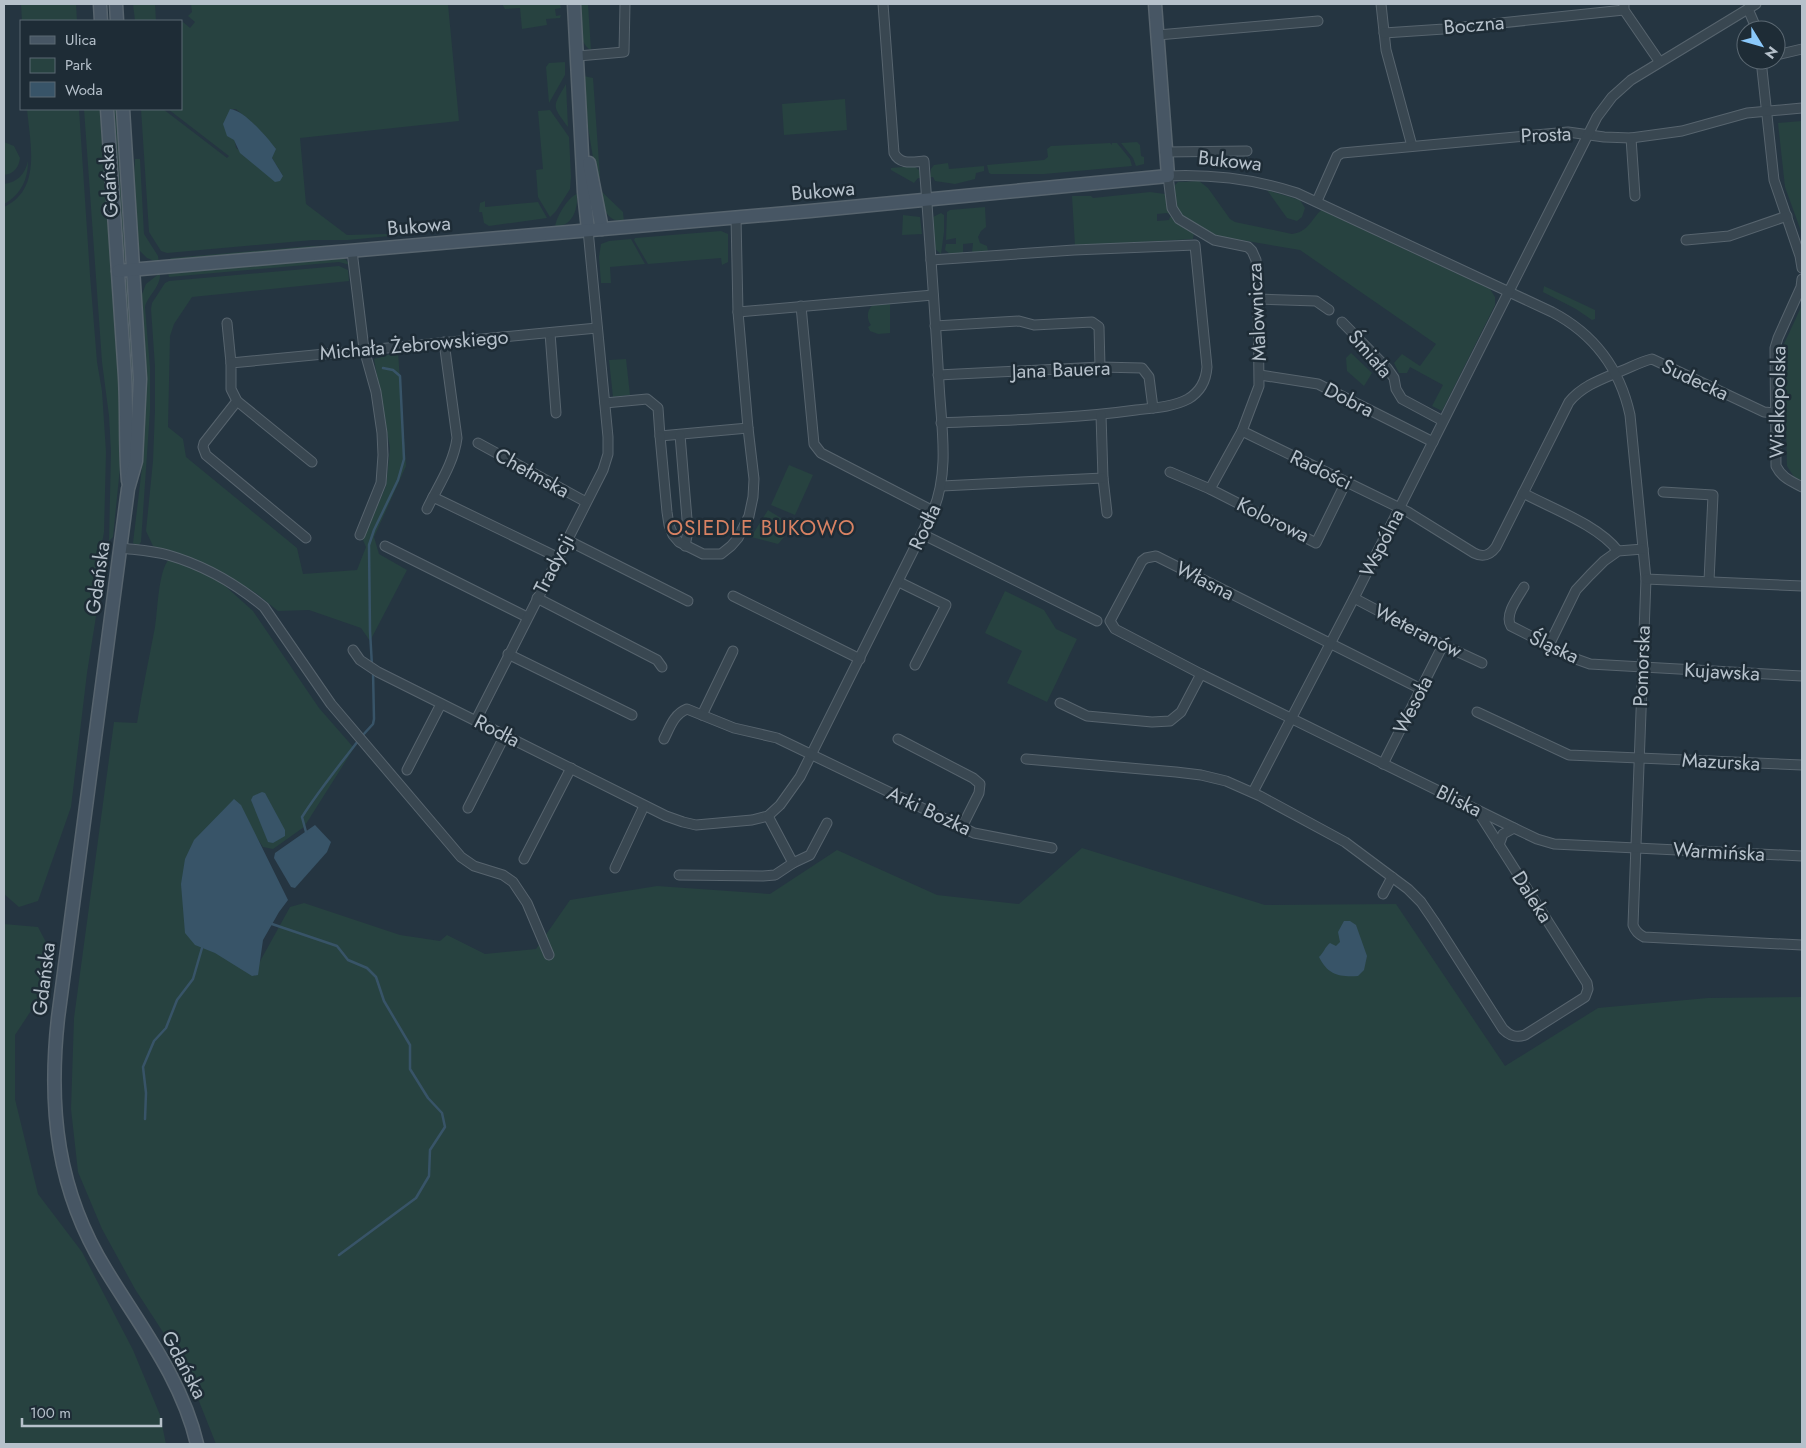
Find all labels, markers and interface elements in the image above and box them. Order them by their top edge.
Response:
street label: Boczna [1442,8,1506,42]
legend [20,20,182,110]
north arrow [1736,20,1786,70]
text: Ulica [65,29,96,51]
text: N [1760,42,1783,63]
text: Park [65,54,92,76]
text: Woda [65,79,103,101]
street label: Prosta [1520,119,1572,151]
street label: Gdańska [92,143,126,219]
street label: Bukowa [1197,143,1263,179]
street label: Bukowa [790,174,856,208]
street label: Bukowa [386,209,452,243]
street label: Malownicza [1240,262,1274,362]
street label: Michała Żebrowskiego [318,322,510,368]
street label: Śmiała [1341,324,1399,384]
street label: Wielkopolska [1763,345,1793,459]
street label: Sudecka [1657,352,1733,408]
street label: Jana Bauera [1008,354,1111,386]
street label: Dobra [1319,375,1379,425]
street label: Chełmska [489,441,575,505]
street label: Radości [1285,443,1357,497]
street label: Kolorowa [1232,490,1314,550]
street label: Rodła [902,499,948,555]
street label: Wspólna [1353,504,1411,582]
district label: OSIEDLE BUKOWO [666,513,856,543]
street label: Tradycji [527,529,581,599]
street label: Gdańska [79,540,117,616]
street label: Własna [1171,554,1239,608]
street label: Weteranów [1369,597,1467,666]
street label: Śląska [1524,623,1584,671]
street label: Pomorska [1626,625,1658,707]
street label: Kujawska [1683,656,1761,688]
street label: Wesoła [1386,671,1440,739]
street label: Rodła [469,707,525,755]
street label: Mazurska [1681,745,1761,779]
street label: Bliska [1431,778,1487,824]
street label: Arki Bożka [882,779,976,843]
street label: Warmińska [1672,835,1766,869]
street label: Daleka [1504,865,1560,929]
street label: Gdańska [25,941,63,1017]
street label: Gdańska [154,1326,214,1404]
scale bar [22,1396,161,1428]
text: 100 m [30,1402,71,1424]

